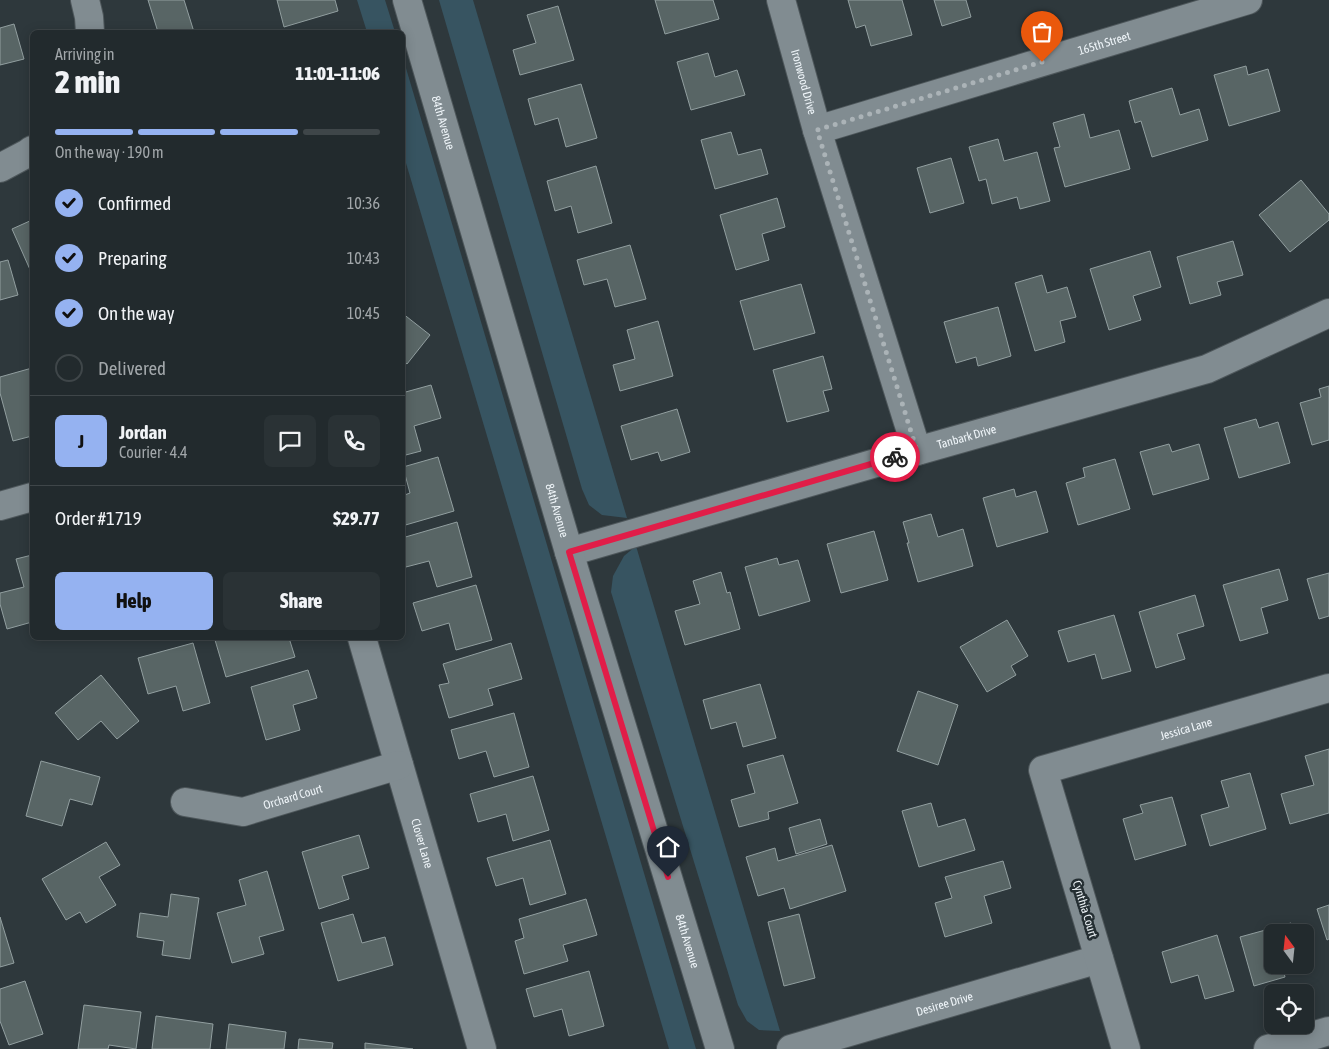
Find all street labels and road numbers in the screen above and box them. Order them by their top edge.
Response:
street label: 165th Street [1076,29,1133,58]
street label: Ironwood Drive [788,48,819,116]
street label: 84th Avenue [429,94,458,151]
street label: Tanbark Drive [935,422,998,452]
street label: 84th Avenue [542,482,571,539]
street label: Jessica Lane [1158,715,1214,743]
street label: Orchard Court [262,781,325,812]
street label: Clover Lane [408,817,436,870]
street label: Cynthia Court [1070,879,1100,940]
street label: 84th Avenue [672,913,702,970]
street label: Desiree Drive [915,989,975,1019]

